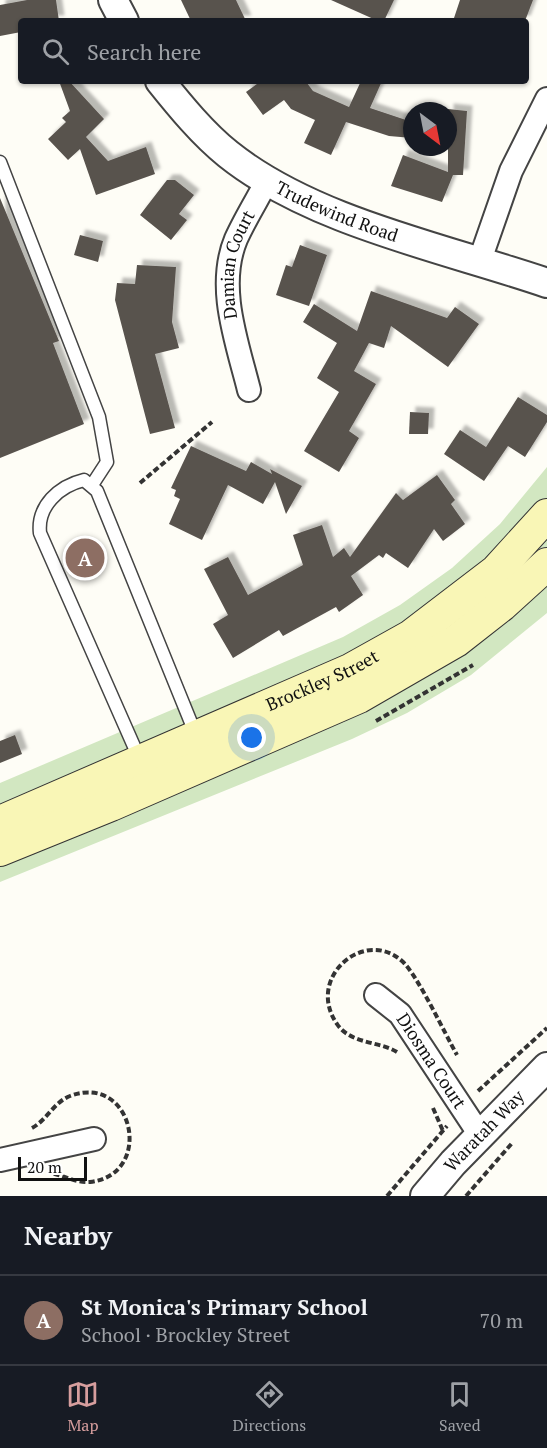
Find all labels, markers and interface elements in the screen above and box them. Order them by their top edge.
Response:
search box [18,18,529,84]
icon: search [39,35,72,68]
text: Search here [87,37,201,66]
north arrow [403,102,457,156]
street label: Trudewind Road [272,175,402,247]
street label: Damian Court [215,205,260,321]
pin: A [66,536,104,580]
street label: Brockley Street [262,643,383,716]
your location [237,723,266,752]
street label: Diosma Court [392,1008,472,1113]
street label: Waratah Way [438,1084,530,1176]
scale bar [18,1154,87,1182]
text: 20 m [27,1156,62,1178]
text: Nearby [24,1218,112,1252]
text: St Monica's Primary School [81,1292,368,1321]
text: A [36,1307,51,1334]
text: 70 m [480,1307,523,1334]
text: School · Brockley Street [81,1321,290,1348]
tab: Map [66,1378,99,1436]
tab: Directions [232,1378,306,1436]
tab: Saved [439,1378,481,1436]

